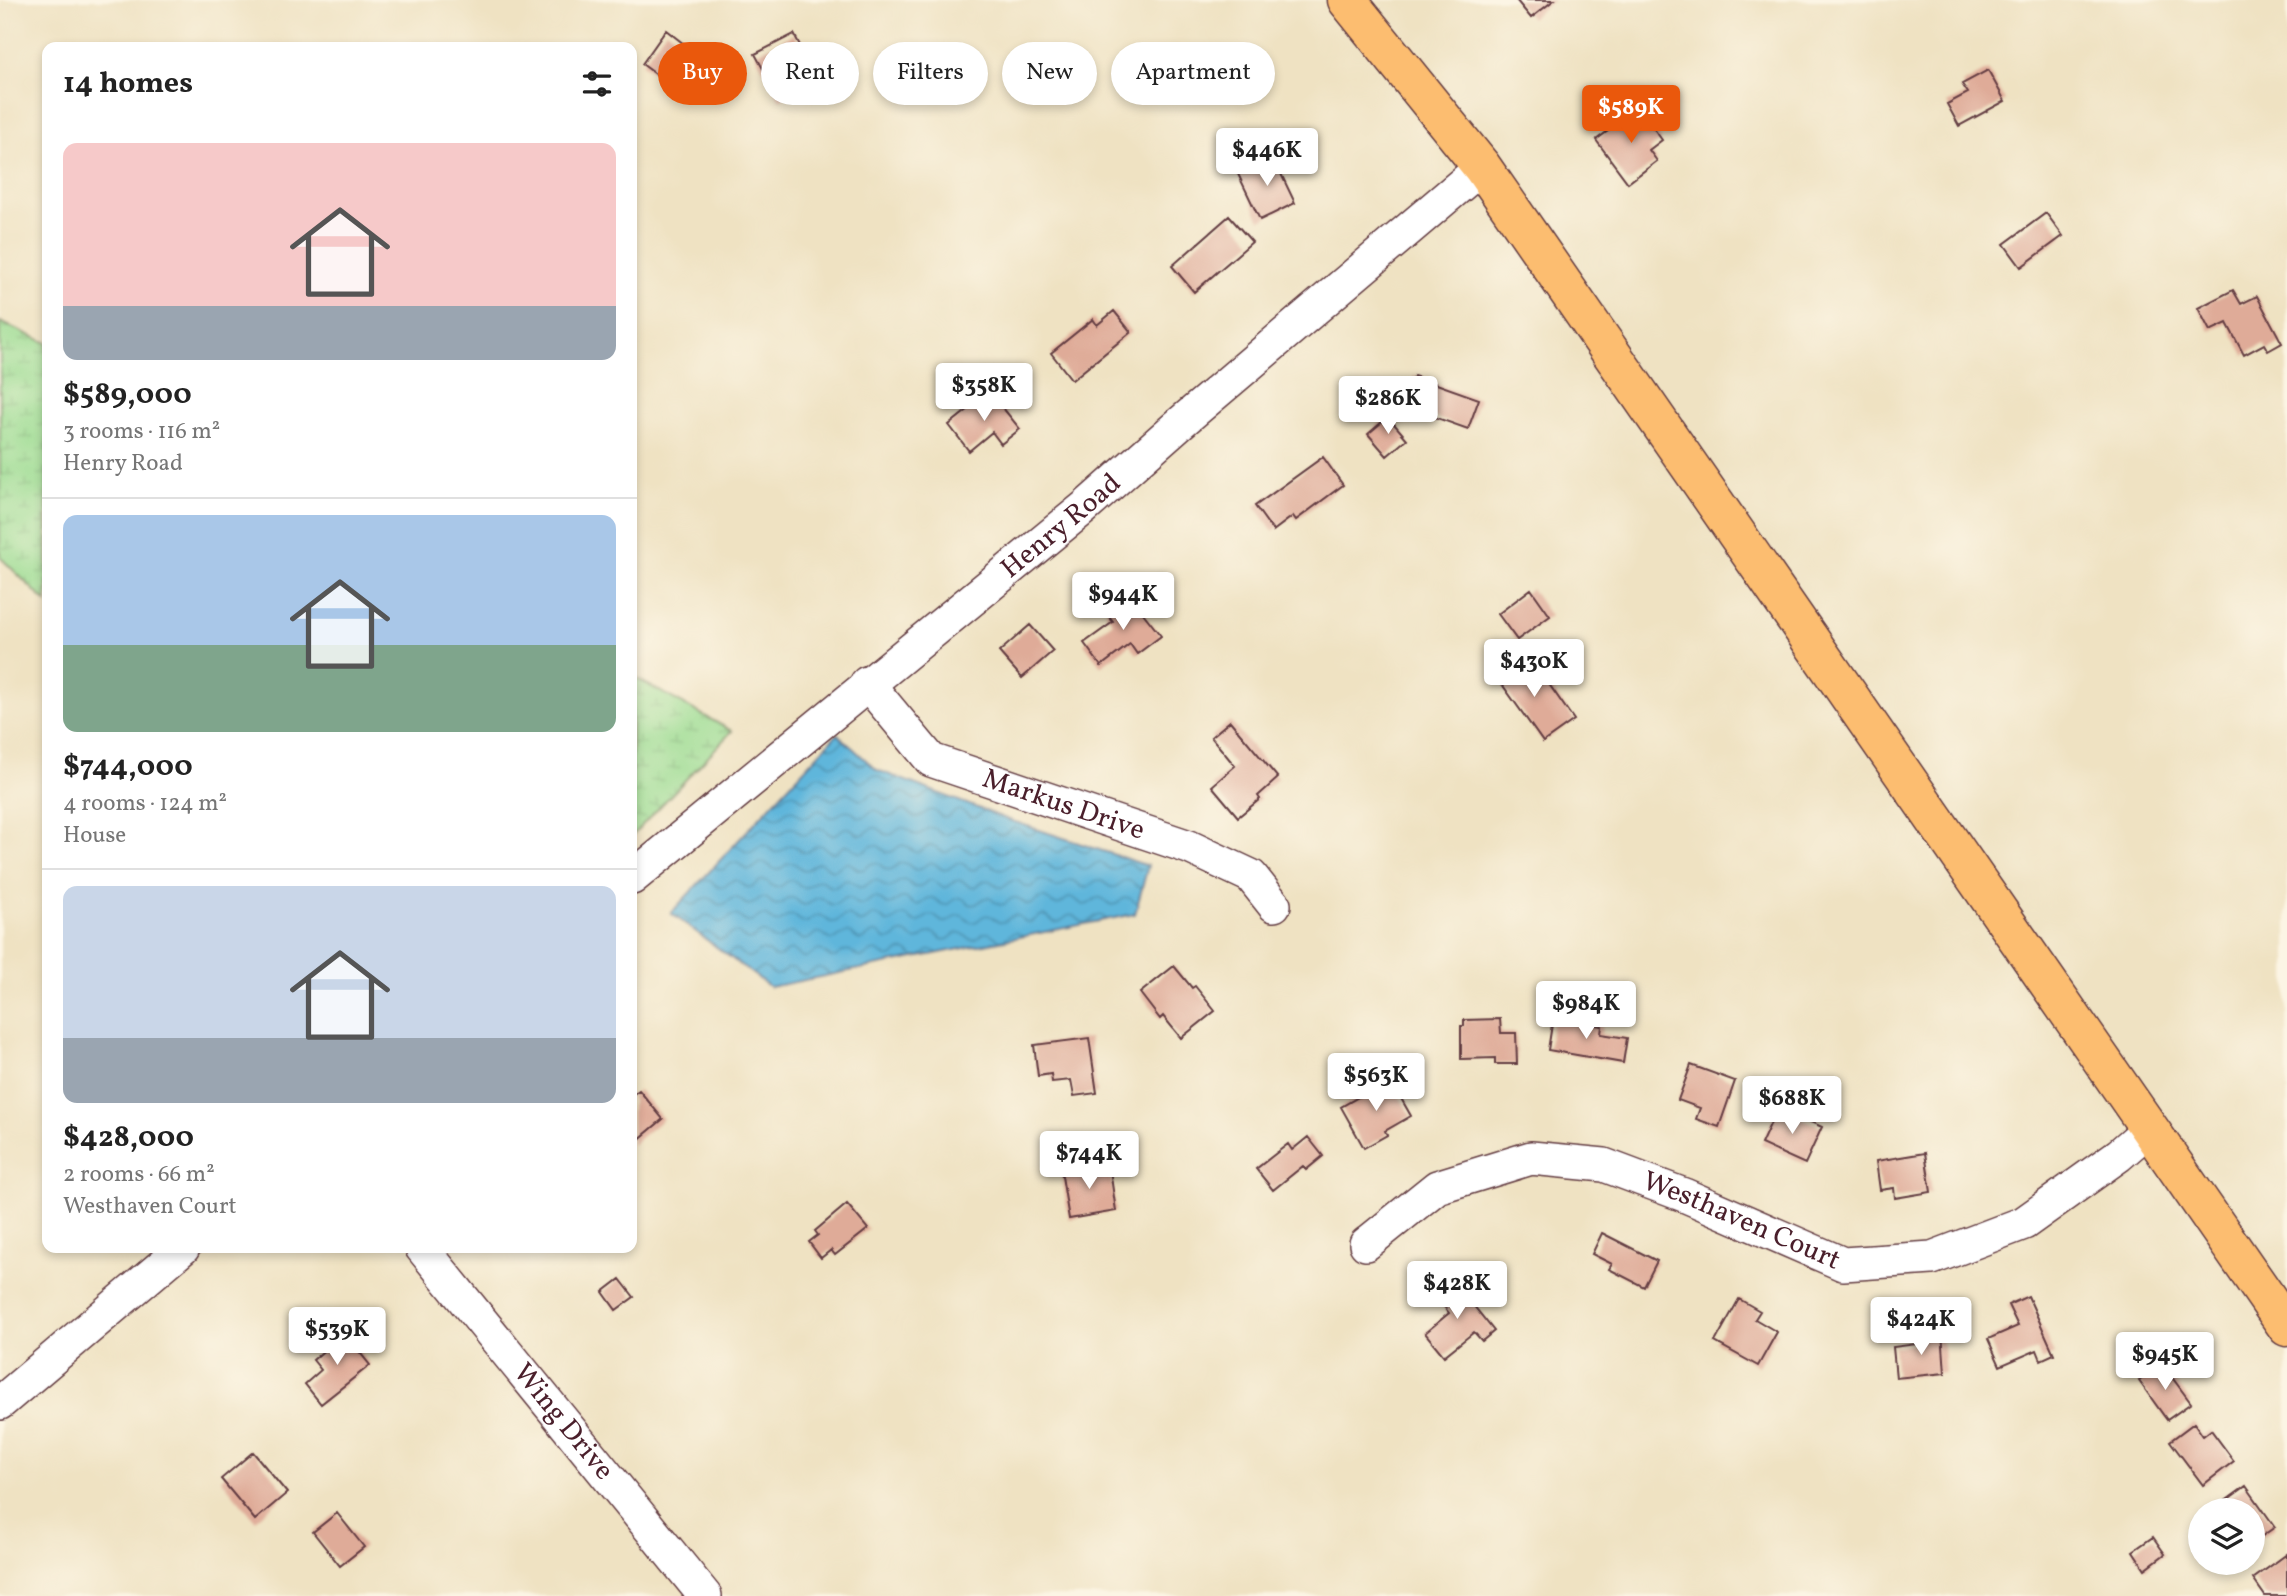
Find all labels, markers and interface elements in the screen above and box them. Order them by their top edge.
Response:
chip: Buy [658,42,747,105]
chip: Rent [761,42,859,105]
chip: Filters [873,42,988,105]
chip: New [1002,42,1097,105]
chip: Apartment [1111,42,1275,105]
text: 14 homes [63,63,193,105]
icon: filters [578,65,616,103]
pin: $589K [1582,86,1680,145]
text: $589K [1598,92,1664,124]
pin: $446K [1218,128,1316,188]
text: $446K [1232,135,1302,167]
icon: home [277,189,403,315]
pin: $358K [935,364,1033,423]
text: $358K [952,370,1016,402]
text: $589,000 [63,374,192,416]
pin: $286K [1339,376,1437,436]
text: $286K [1355,383,1421,415]
text: 3 rooms · 116 m² [63,416,220,448]
text: Henry Road [63,448,183,480]
street label: Henry Road [993,464,1130,588]
icon: home [277,561,403,687]
pin: $944K [1074,572,1172,632]
text: $944K [1088,579,1158,611]
pin: $430K [1485,640,1583,699]
text: $430K [1500,646,1568,678]
text: $744,000 [63,746,193,788]
street label: Markus Drive [977,759,1150,850]
text: 4 rooms · 124 m² [63,788,227,820]
text: House [63,820,126,852]
icon: home [277,932,403,1058]
pin: $984K [1537,982,1635,1041]
text: $984K [1552,988,1620,1020]
pin: $563K [1327,1054,1425,1113]
text: $563K [1344,1060,1408,1092]
pin: $688K [1743,1076,1841,1136]
text: $688K [1758,1083,1826,1115]
text: $428,000 [63,1117,194,1159]
pin: $744K [1040,1132,1138,1191]
text: $744K [1056,1138,1122,1170]
text: 2 rooms · 66 m² [63,1159,215,1191]
street label: Westhaven Court [1637,1162,1846,1280]
text: Westhaven Court [63,1191,237,1223]
pin: $428K [1408,1262,1506,1321]
text: $428K [1423,1268,1491,1300]
pin: $424K [1872,1298,1970,1357]
text: $424K [1887,1304,1956,1336]
pin: $539K [288,1308,386,1367]
text: $539K [305,1314,369,1346]
pin: $945K [2116,1332,2214,1392]
text: $945K [2132,1339,2198,1371]
street label: Wing Drive [504,1355,623,1489]
map controls [2188,1498,2265,1575]
button: layers [2188,1498,2265,1575]

